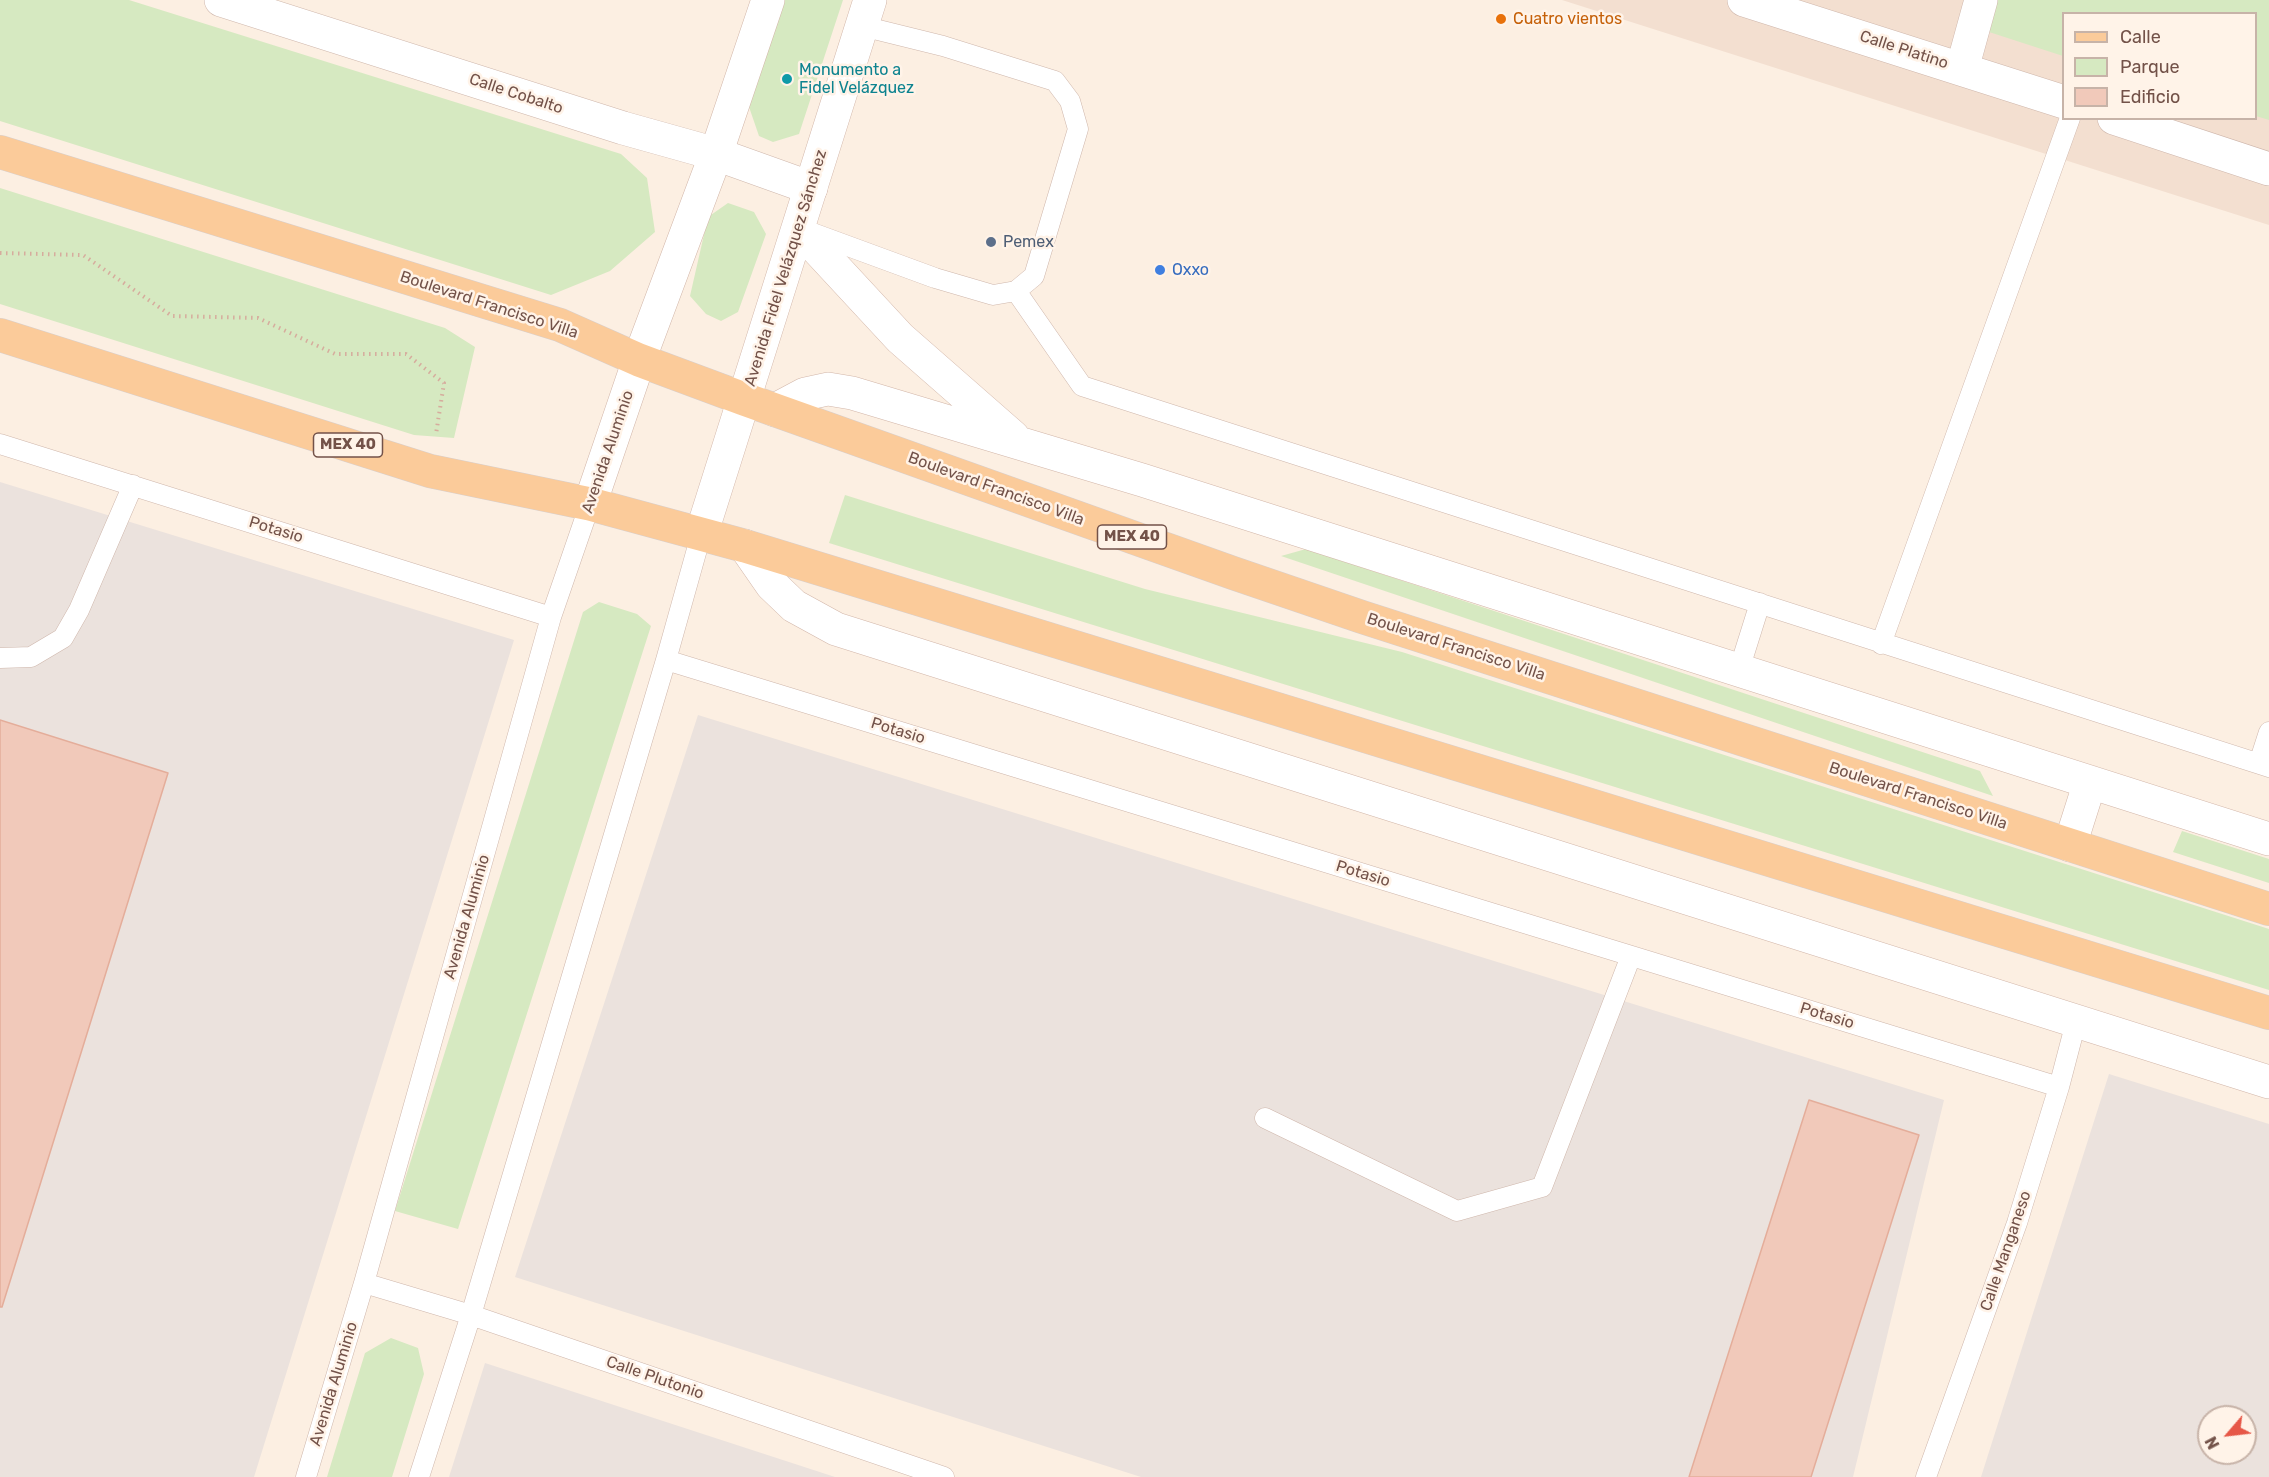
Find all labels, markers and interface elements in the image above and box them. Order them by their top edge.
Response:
place label: Cuatro vientos [1513,9,1622,29]
marker: Cuatro vientos [1494,12,1508,26]
legend [2062,12,2257,120]
text: Calle [2120,26,2161,48]
street label: Calle Platino [1857,27,1951,73]
text: Parque [2120,56,2180,78]
place label: Monumento a Fidel Velázquez [799,60,914,98]
street label: Calle Cobalto [467,70,565,118]
marker: Monumento a Fidel Velázquez [780,72,794,86]
text: Edificio [2120,86,2180,108]
street label: Avenida Fidel Velázquez Sánchez [741,147,831,389]
place label: Pemex [1003,232,1054,252]
marker: Pemex [984,235,998,249]
place label: Oxxo [1172,260,1209,280]
marker: Oxxo [1153,263,1167,277]
street label: Boulevard Francisco Villa [398,267,580,343]
street label: Avenida Aluminio [578,388,638,516]
road number: MEX 40 [314,433,382,457]
street label: Boulevard Francisco Villa [905,448,1087,530]
street label: Potasio [247,513,305,547]
road number: MEX 40 [1098,525,1166,549]
street label: Boulevard Francisco Villa [1365,609,1547,685]
street label: Potasio [869,714,927,748]
street label: Boulevard Francisco Villa [1827,758,2009,834]
street label: Avenida Aluminio [440,853,494,981]
street label: Potasio [1334,857,1392,891]
street label: Potasio [1798,999,1856,1033]
street label: Calle Manganeso [1976,1188,2036,1314]
street label: Avenida Aluminio [306,1320,362,1448]
street label: Calle Plutonio [604,1352,706,1404]
north arrow [2197,1405,2257,1465]
text: N [2201,1433,2224,1452]

